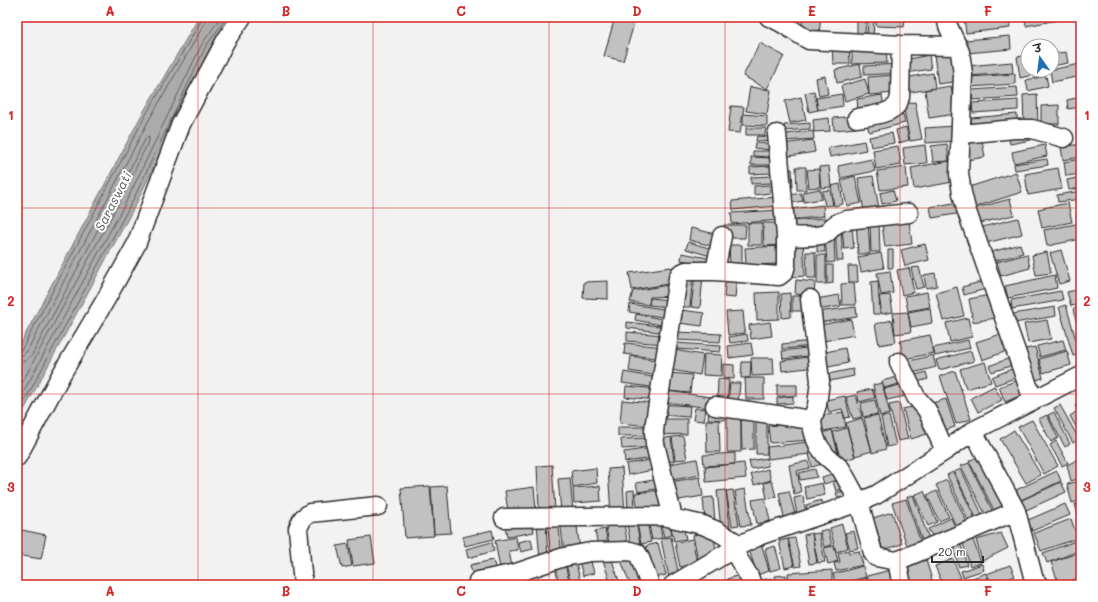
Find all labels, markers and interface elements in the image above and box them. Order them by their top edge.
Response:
text: A [105,2,115,19]
text: B [282,2,291,19]
text: C [456,2,466,19]
text: D [632,2,642,19]
text: E [808,2,816,19]
text: F [984,2,992,19]
north arrow [1020,38,1060,78]
text: उ [1031,39,1044,56]
text: 1 [8,106,14,123]
text: 1 [1084,106,1090,123]
water label: Saraswati [90,168,135,233]
text: 2 [7,292,15,309]
text: 2 [1083,292,1091,309]
text: 3 [7,478,15,495]
text: 3 [1083,478,1091,495]
scale bar [932,538,983,564]
text: 20 m [938,543,966,559]
text: A [105,582,115,599]
text: B [282,582,291,599]
text: C [456,582,466,599]
text: D [632,582,642,599]
text: E [808,582,816,599]
text: F [984,582,992,599]

